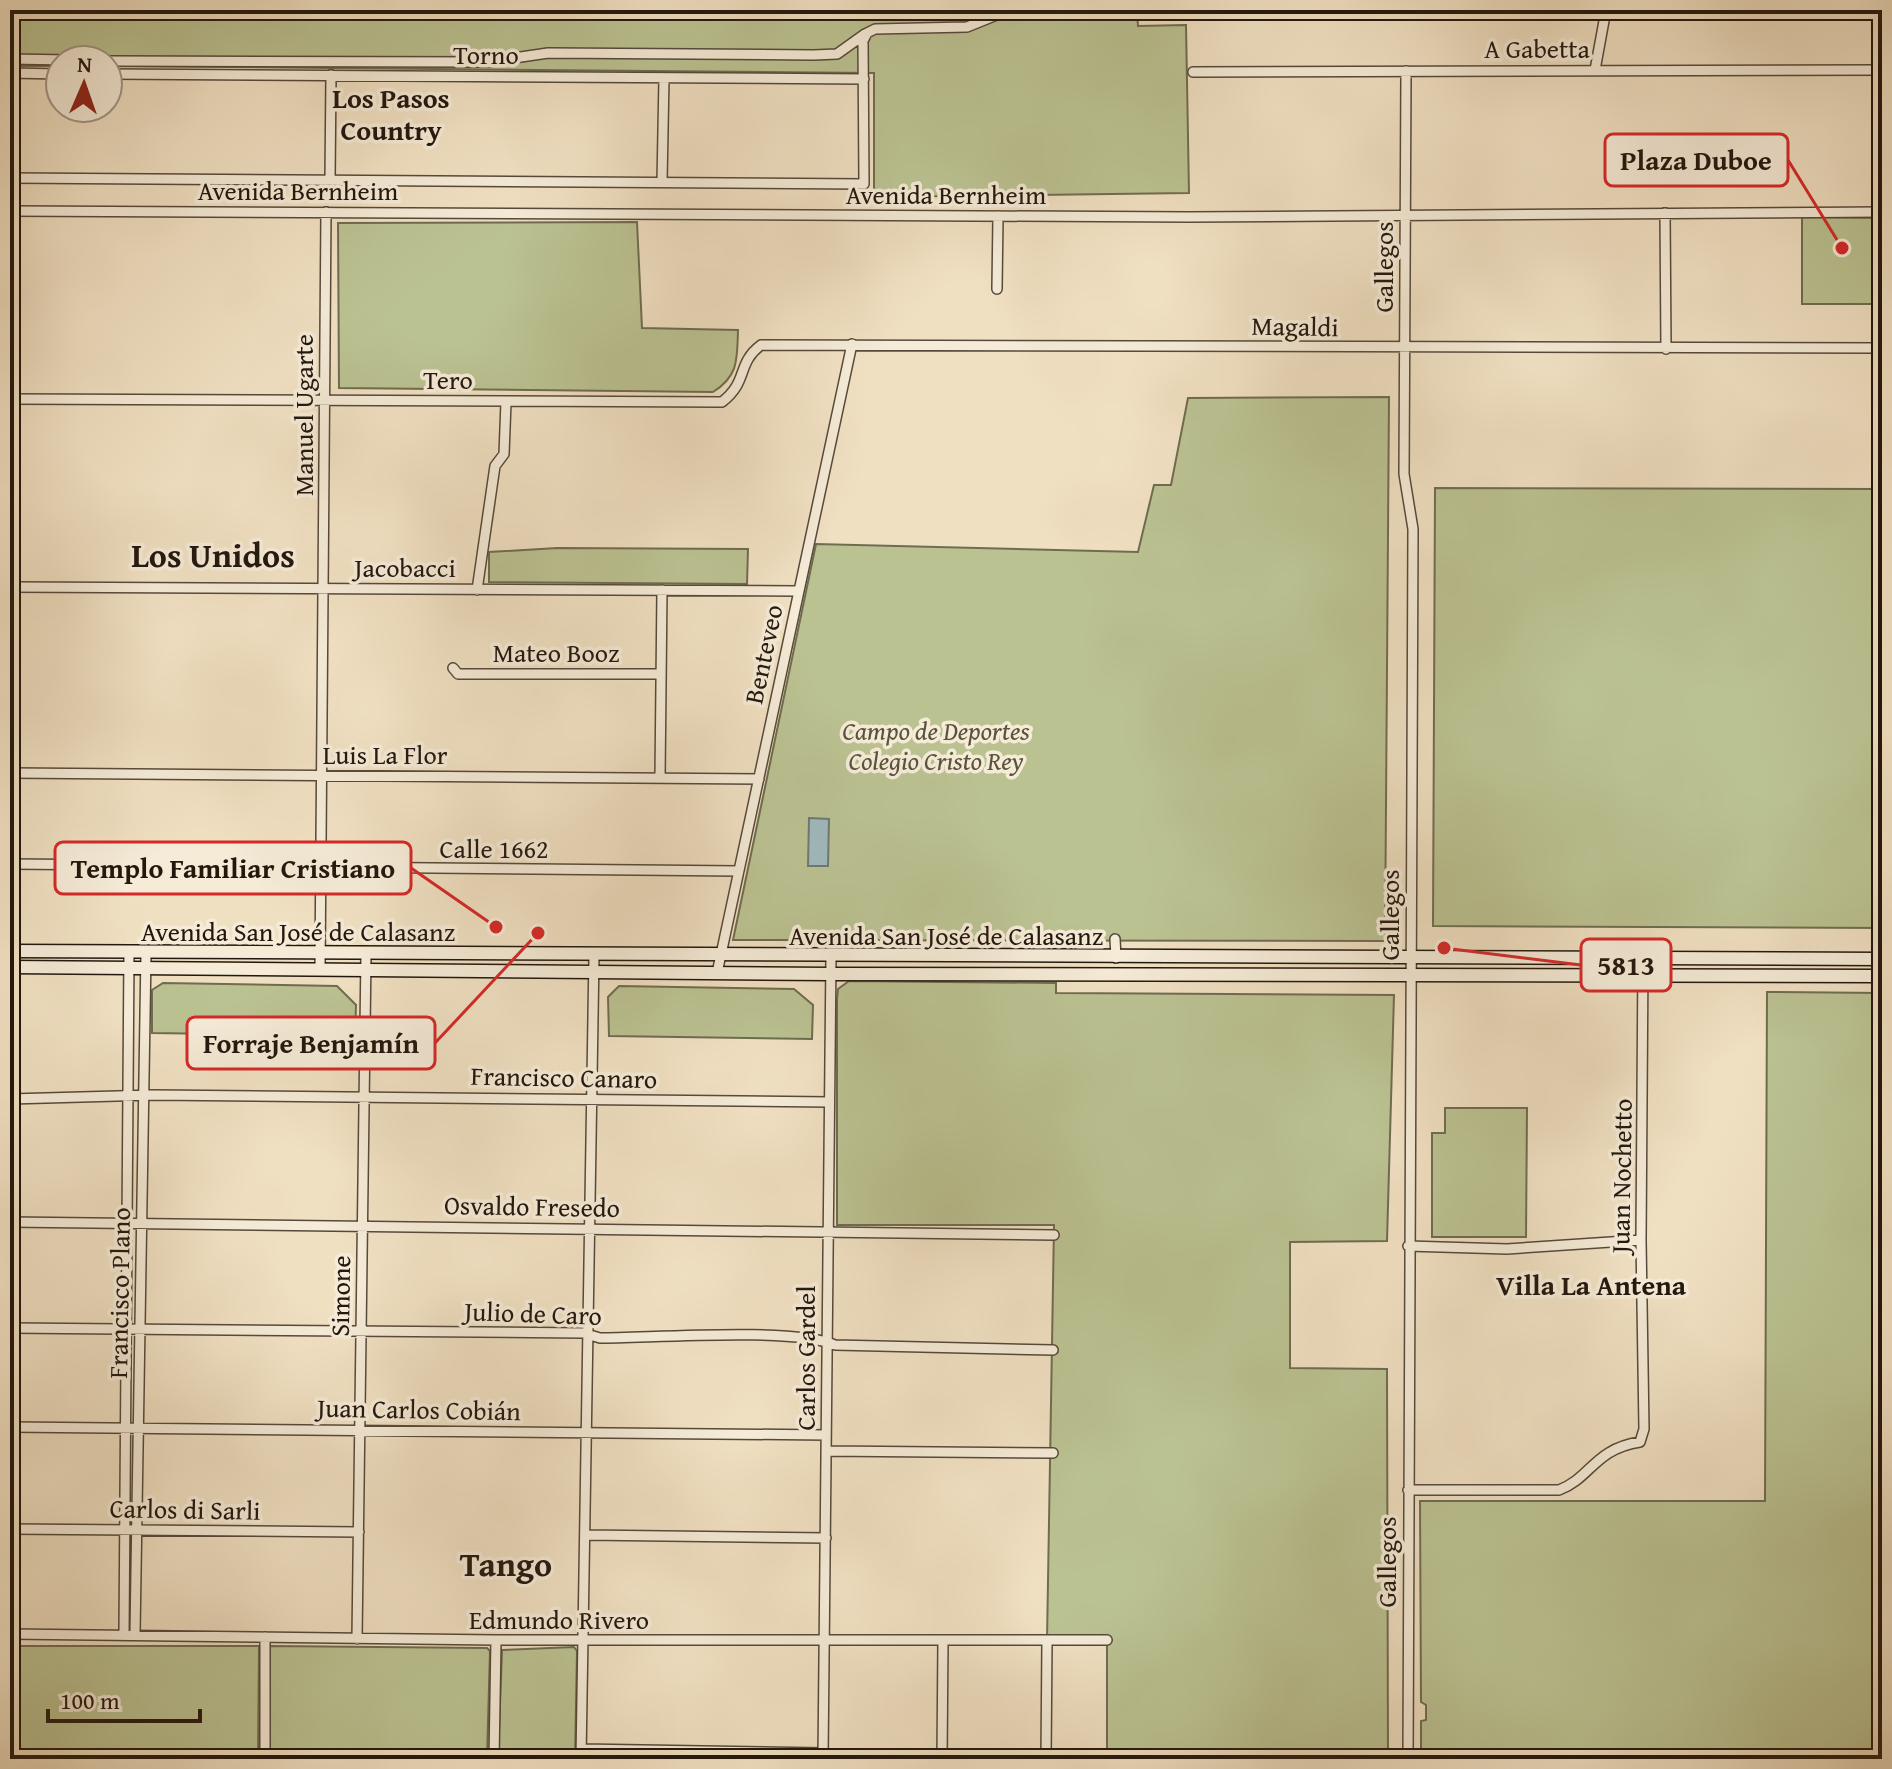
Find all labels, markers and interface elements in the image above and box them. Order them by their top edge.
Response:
street label: A Gabetta [1484,29,1590,68]
street label: Torno [453,35,519,74]
north arrow [44,44,124,124]
text: N [77,48,93,80]
district label: Los Pasos Country [332,77,450,150]
callout: Plaza Duboe [1605,134,1788,186]
text: Plaza Duboe [1620,139,1772,180]
street label: Avenida Bernheim [198,171,398,210]
street label: Avenida Bernheim [846,175,1046,214]
street label: Gallegos [1364,222,1403,312]
street label: Magaldi [1251,306,1339,346]
street label: Manuel Ugarte [284,334,323,496]
street label: Tero [423,360,473,399]
district label: Los Unidos [131,530,295,579]
street label: Jacobacci [351,548,456,587]
street label: Benteveo [733,601,793,707]
street label: Mateo Booz [493,633,619,672]
park label: Campo de Deportes Colegio Cristo Rey [842,711,1030,780]
street label: Luis La Flor [323,735,448,774]
street label: Calle 1662 [439,829,549,868]
callout: Templo Familiar Cristiano [55,842,411,894]
text: Templo Familiar Cristiano [71,847,395,888]
street label: Gallegos [1370,870,1409,960]
street label: Avenida San José de Calasanz [141,912,455,951]
street label: Avenida San José de Calasanz [789,916,1103,955]
callout: 5813 [1581,939,1671,991]
text: 5813 [1597,944,1655,985]
callout: Forraje Benjamín [187,1017,435,1069]
text: Forraje Benjamín [203,1022,419,1063]
street label: Francisco Canaro [470,1056,658,1098]
street label: Juan Nochetto [1600,1098,1642,1257]
street label: Osvaldo Fresedo [444,1185,620,1227]
street label: Francisco Plano [98,1207,140,1379]
street label: Simone [320,1255,360,1337]
district label: Villa La Antena [1496,1264,1687,1305]
street label: Carlos Gardel [786,1285,825,1431]
street label: Julio de Caro [461,1291,602,1335]
street label: Juan Carlos Cobián [314,1388,522,1430]
street label: Carlos di Sarli [109,1488,261,1530]
street label: Gallegos [1367,1517,1406,1607]
district label: Tango [460,1539,552,1588]
street label: Edmundo Rivero [469,1600,649,1639]
scale bar [48,1673,200,1723]
text: 100 m [60,1683,120,1718]

